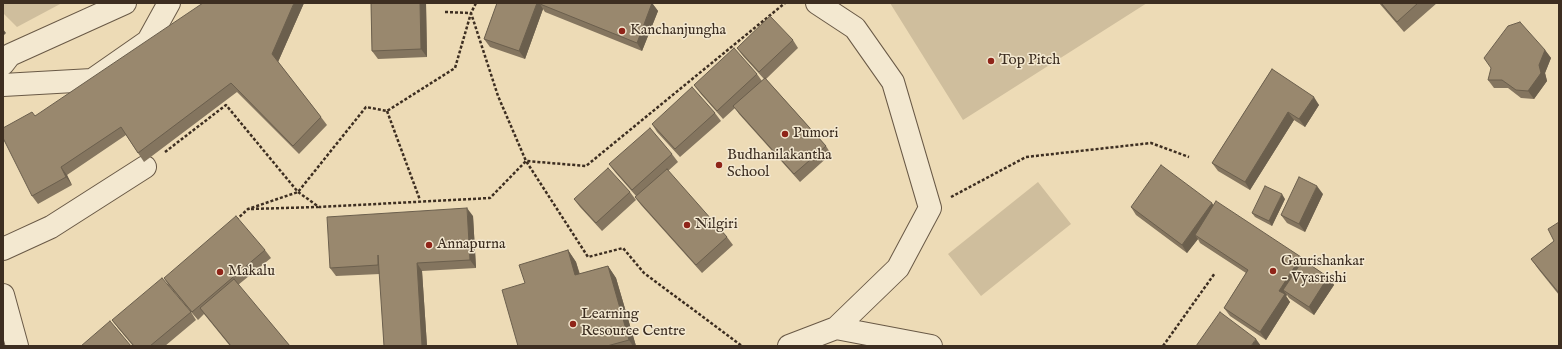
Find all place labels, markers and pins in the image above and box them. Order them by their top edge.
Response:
place label: Kanchanjungha [630,22,726,40]
marker: Kanchanjungha [617,26,627,36]
place label: Top Pitch [999,52,1060,70]
marker: Top Pitch [986,56,996,66]
place label: Pumori [793,125,839,143]
marker: Pumori [780,129,790,139]
place label: Budhanilakantha School [727,147,832,182]
marker: Budhanilakantha School [714,160,724,170]
place label: Nilgiri [695,216,738,234]
marker: Nilgiri [682,220,692,230]
place label: Annapurna [437,236,505,254]
marker: Annapurna [424,240,434,250]
place label: Gaurishankar - Vyasrishi [1281,253,1364,288]
place label: Makalu [228,263,275,281]
marker: Gaurishankar - Vyasrishi [1268,266,1278,276]
marker: Makalu [215,267,225,277]
place label: Learning Resource Centre [581,306,686,341]
marker: Learning Resource Centre [568,319,578,329]

